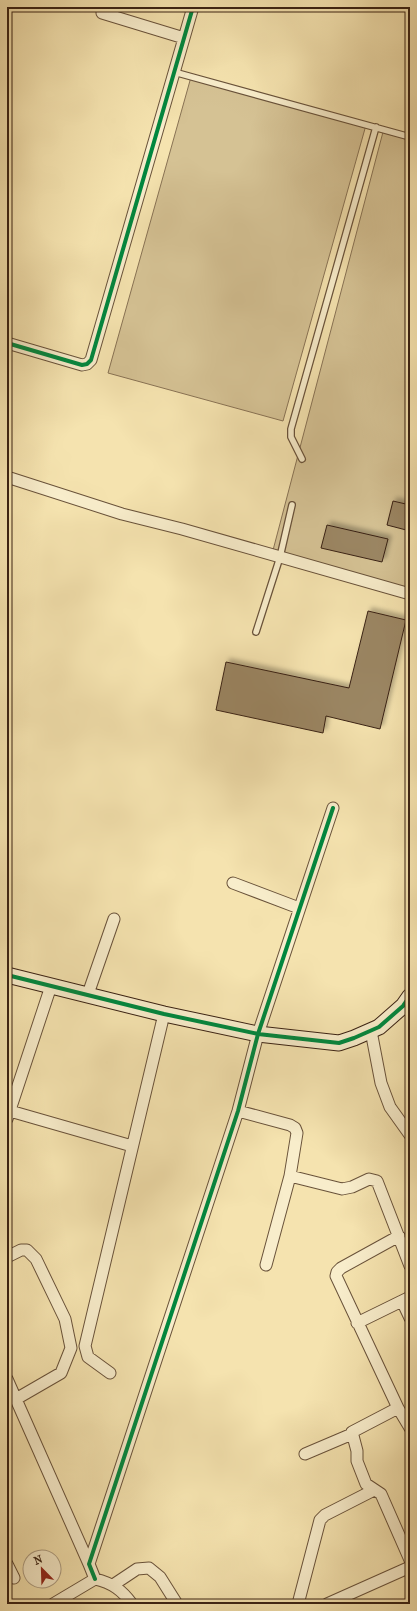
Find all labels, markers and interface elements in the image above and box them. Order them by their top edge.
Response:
north arrow [22,1549,62,1589]
text: N [32,1552,45,1568]

